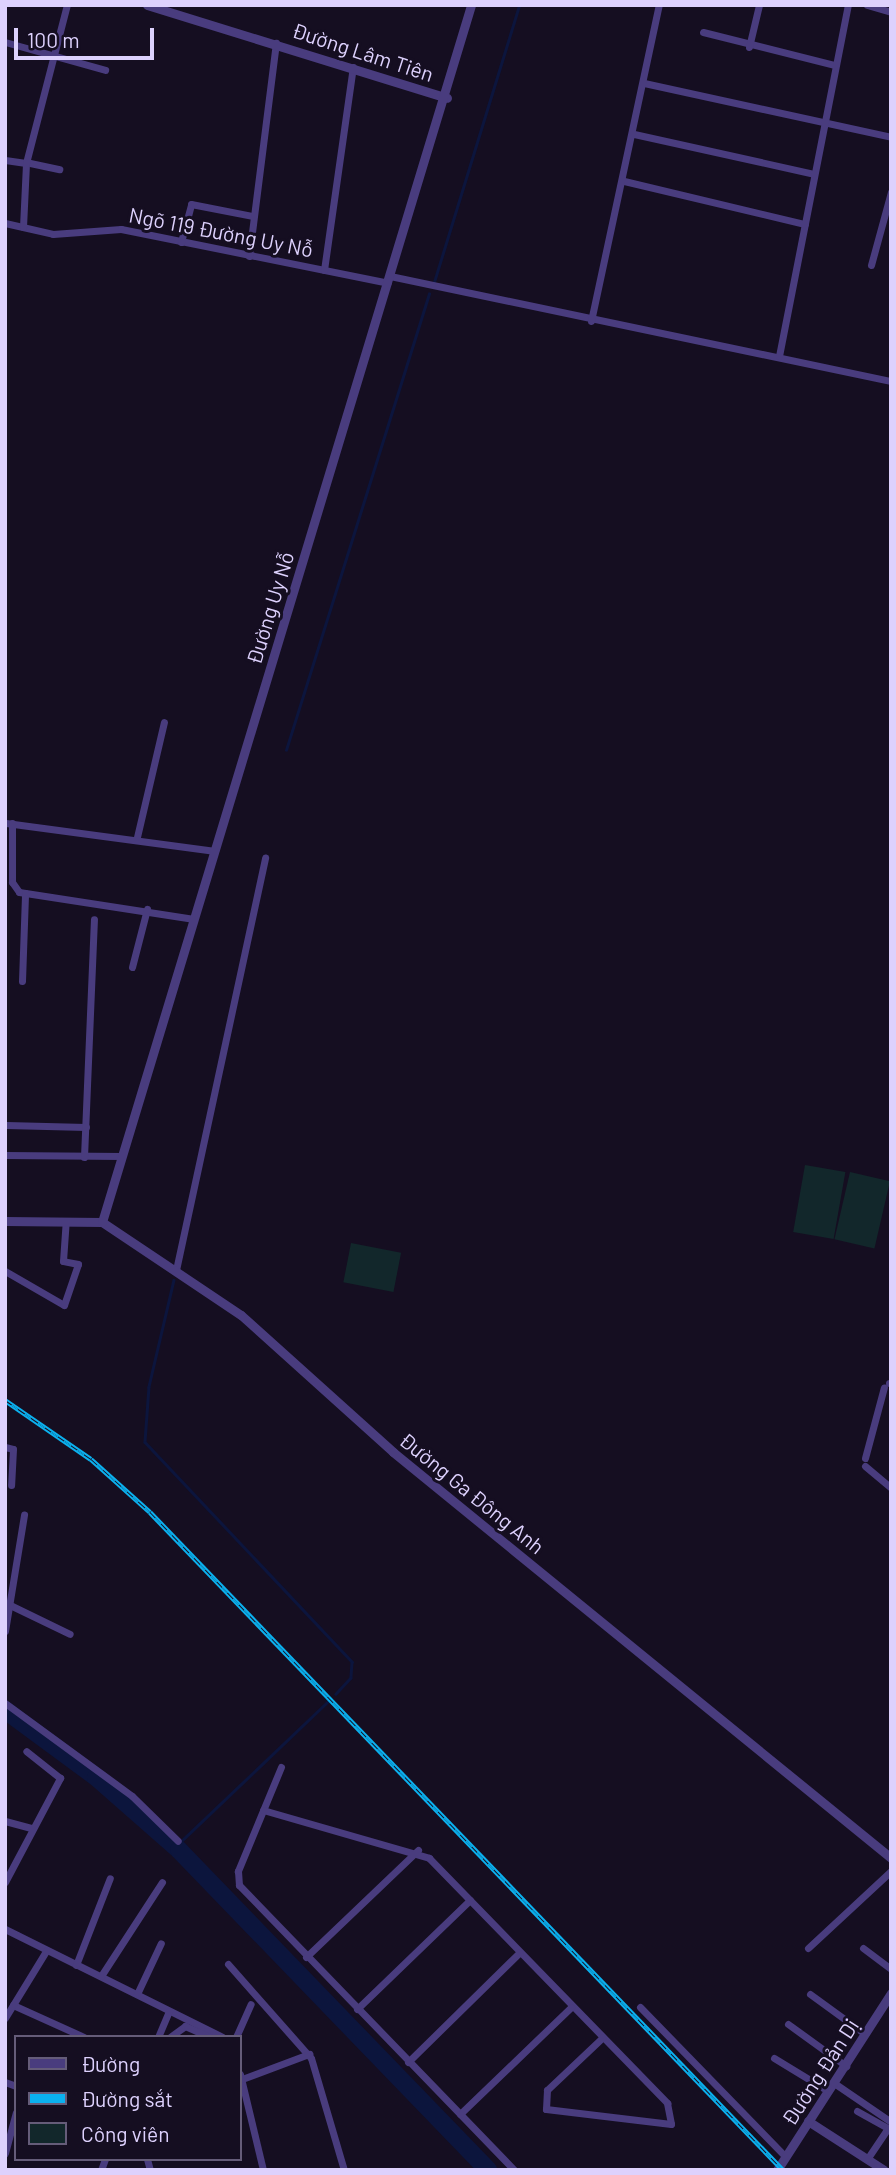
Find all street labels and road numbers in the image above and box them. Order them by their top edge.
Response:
street label: Đường Lâm Tiên [289,17,437,87]
street label: Ngõ 119 Đường Uy Nỗ [127,202,315,262]
street label: Đường Uy Nỗ [241,549,299,667]
street label: Đường Ga Đông Anh [395,1427,549,1559]
street label: Đường Đản Dị [776,2014,864,2130]

